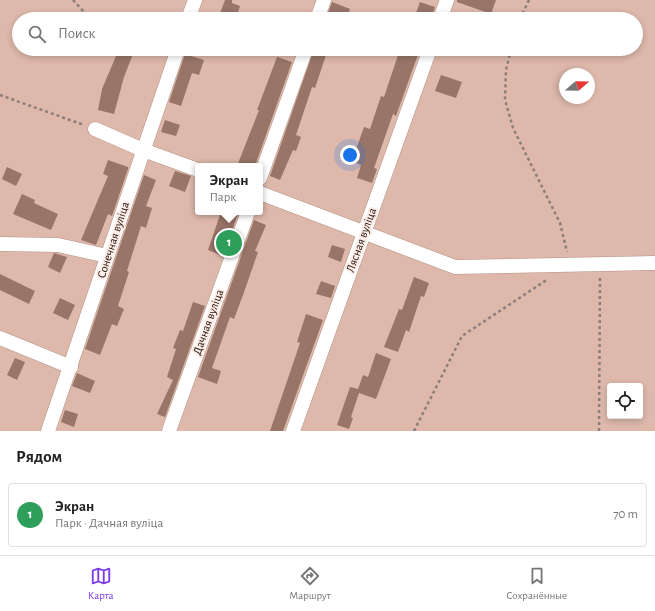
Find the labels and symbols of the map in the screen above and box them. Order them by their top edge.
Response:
north arrow [559,68,595,104]
your location [340,145,360,165]
street label: Сонечная вуліца [95,200,132,280]
street label: Лясная вуліца [344,206,379,274]
pin: 1 [216,228,242,258]
street label: Дачная вуліца [191,287,227,357]

